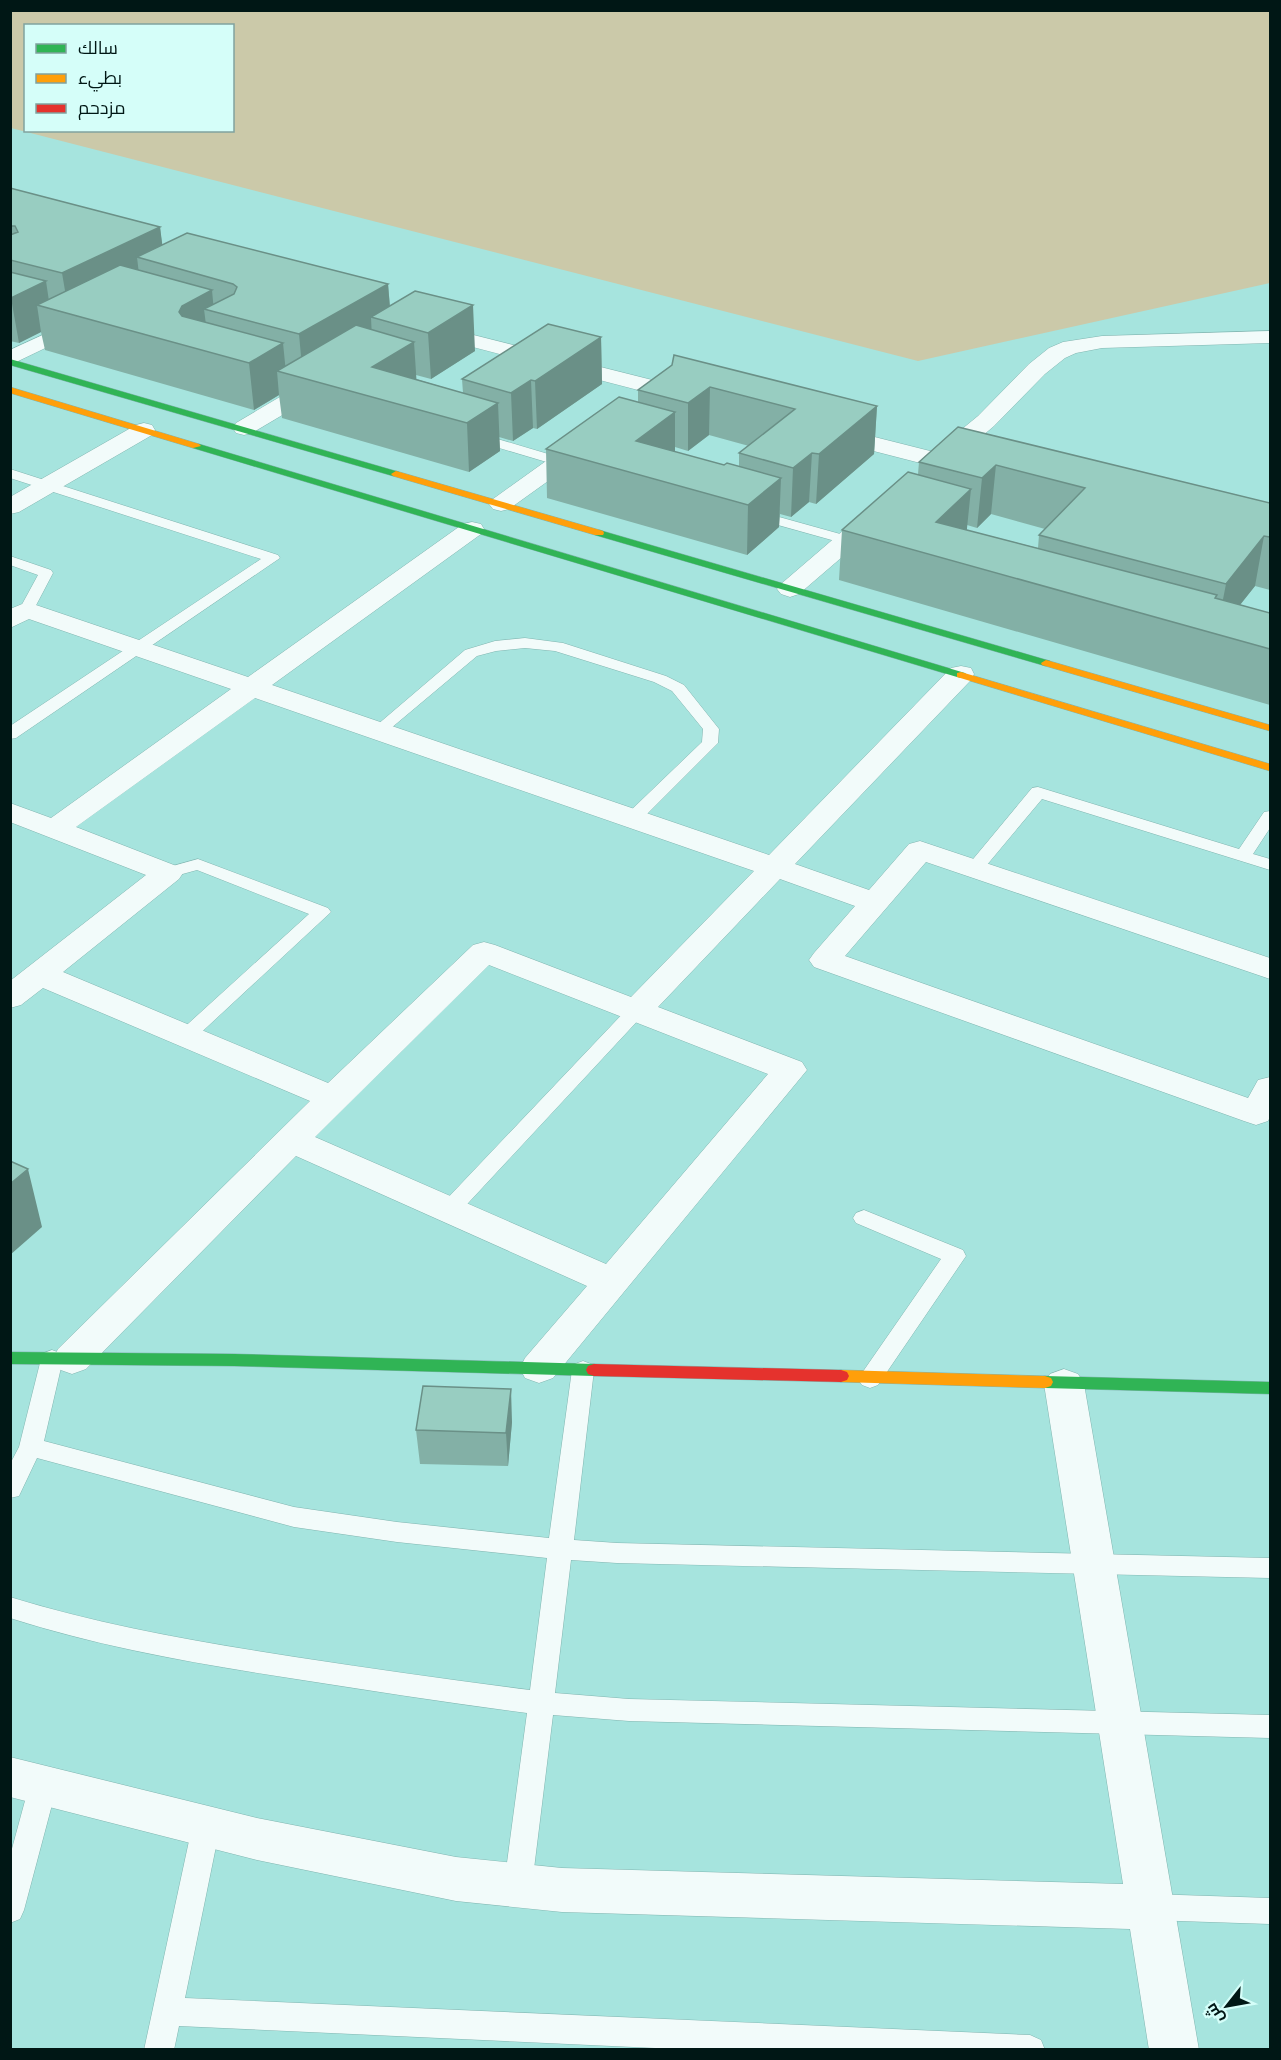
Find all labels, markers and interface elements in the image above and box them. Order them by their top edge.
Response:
legend [24,24,234,132]
text: سالك [78,37,118,59]
text: بطيء [78,67,122,92]
text: مزدحم [78,97,126,120]
north arrow [1197,1976,1257,2036]
text: ش [1201,2000,1228,2027]

